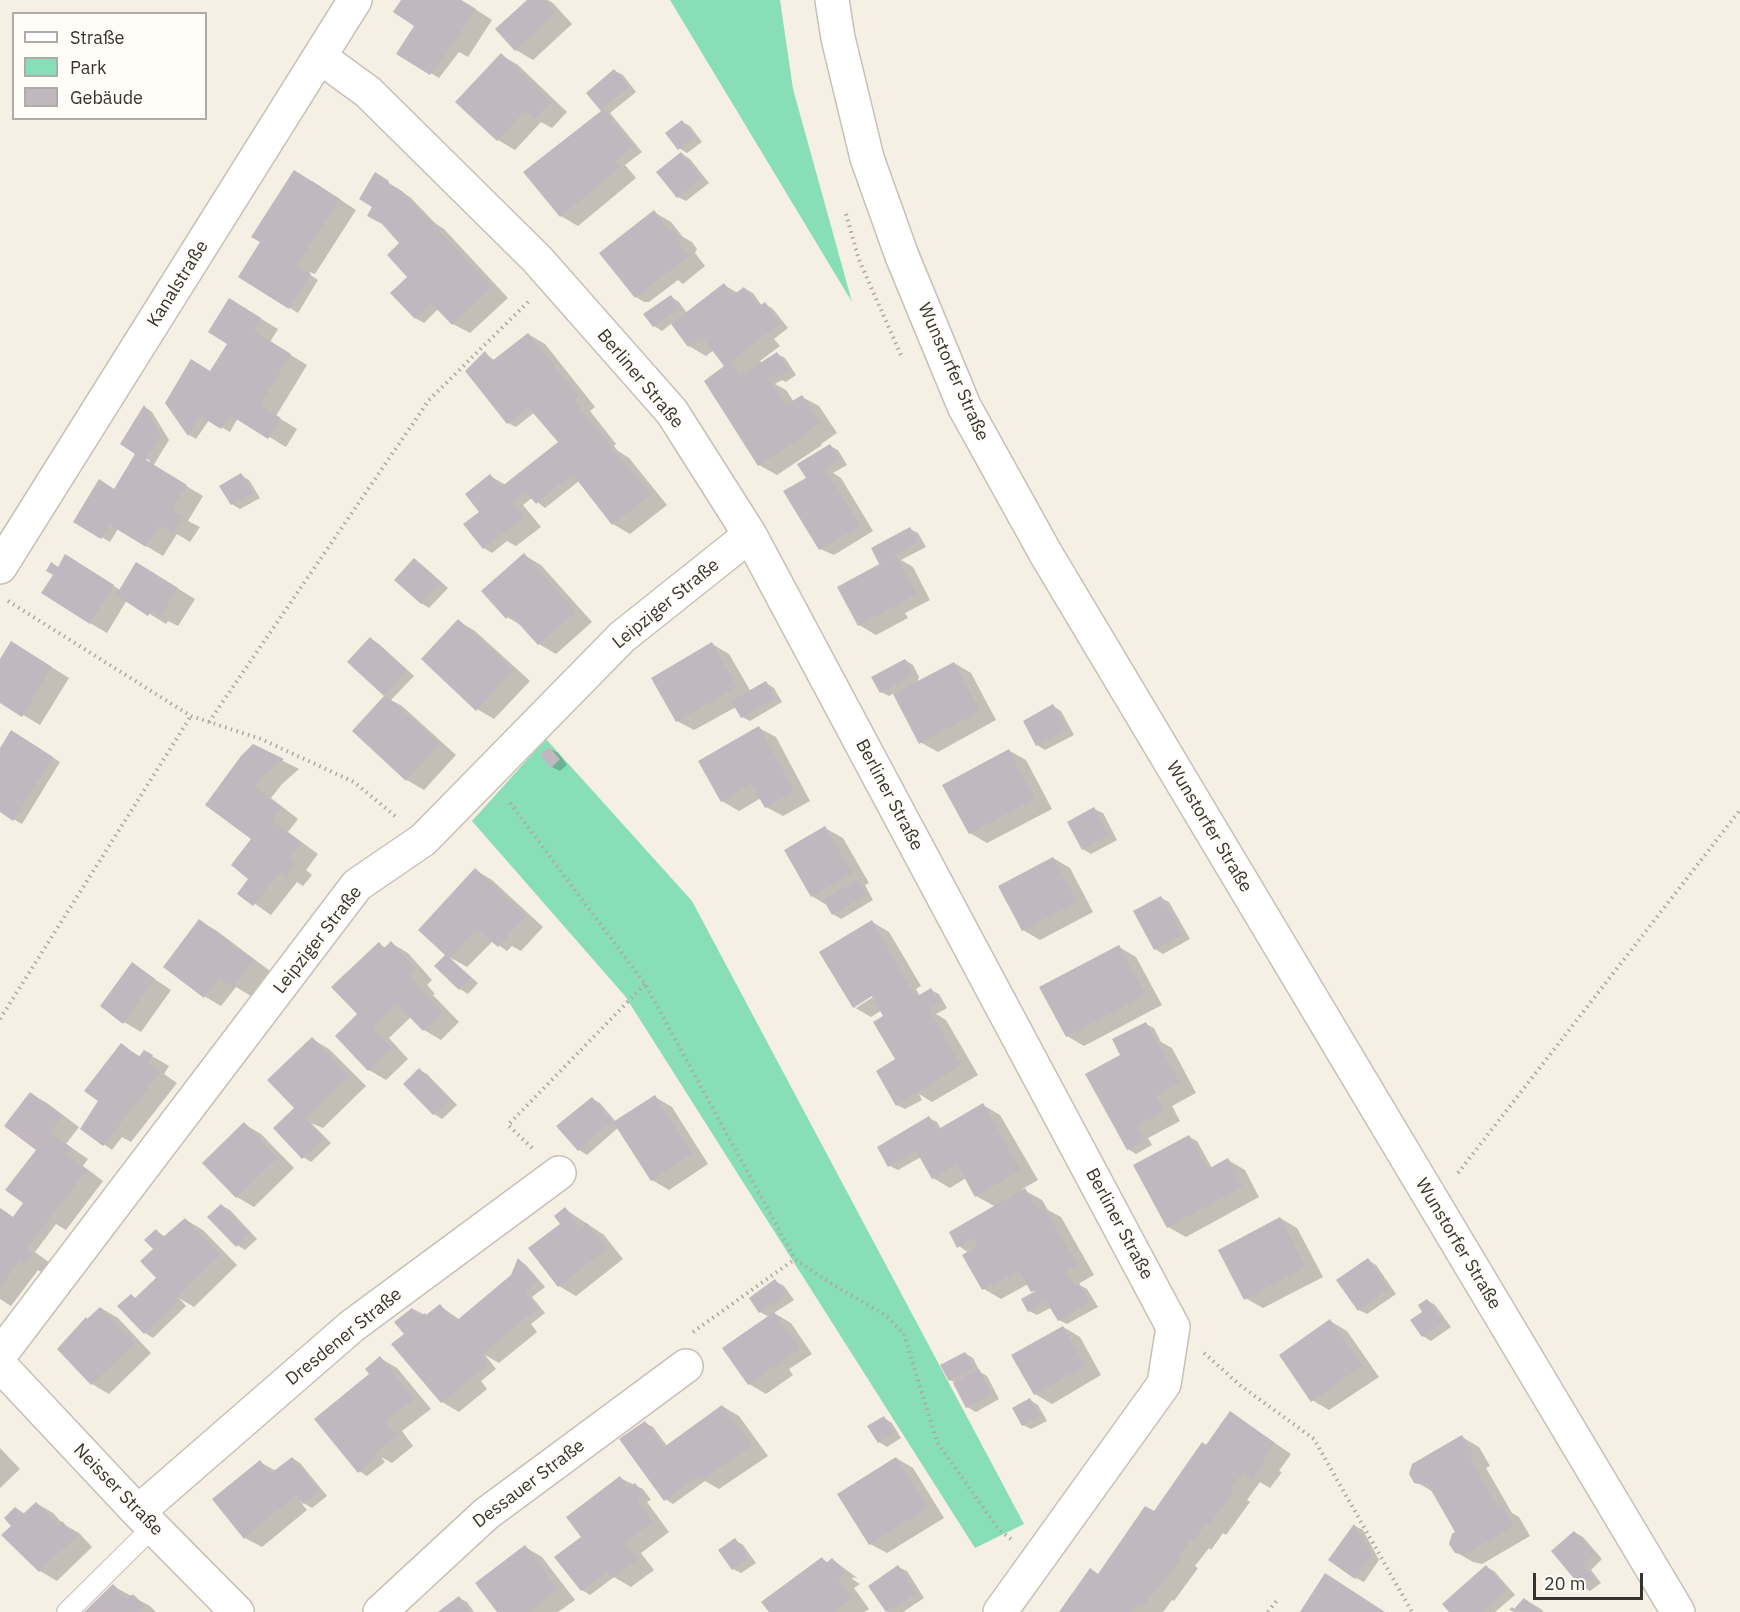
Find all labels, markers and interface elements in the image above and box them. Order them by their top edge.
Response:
legend [12,12,207,120]
text: Straße [70,26,124,49]
text: Park [70,56,106,79]
text: Gebäude [70,86,143,109]
street label: Kanalstraße [143,237,213,331]
street label: Wunstorfer Straße [913,300,993,444]
street label: Berliner Straße [592,325,688,433]
street label: Leipziger Straße [608,554,724,654]
street label: Berliner Straße [851,736,927,854]
street label: Wunstorfer Straße [1161,758,1257,896]
street label: Leipziger Straße [269,882,367,998]
street label: Berliner Straße [1081,1165,1157,1283]
street label: Wunstorfer Straße [1410,1175,1506,1313]
street label: Dresdener Straße [282,1284,406,1390]
street label: Dessauer Straße [469,1435,589,1533]
street label: Neisser Straße [69,1439,167,1541]
scale bar [1536,1561,1646,1599]
text: 20 m [1544,1572,1586,1595]

